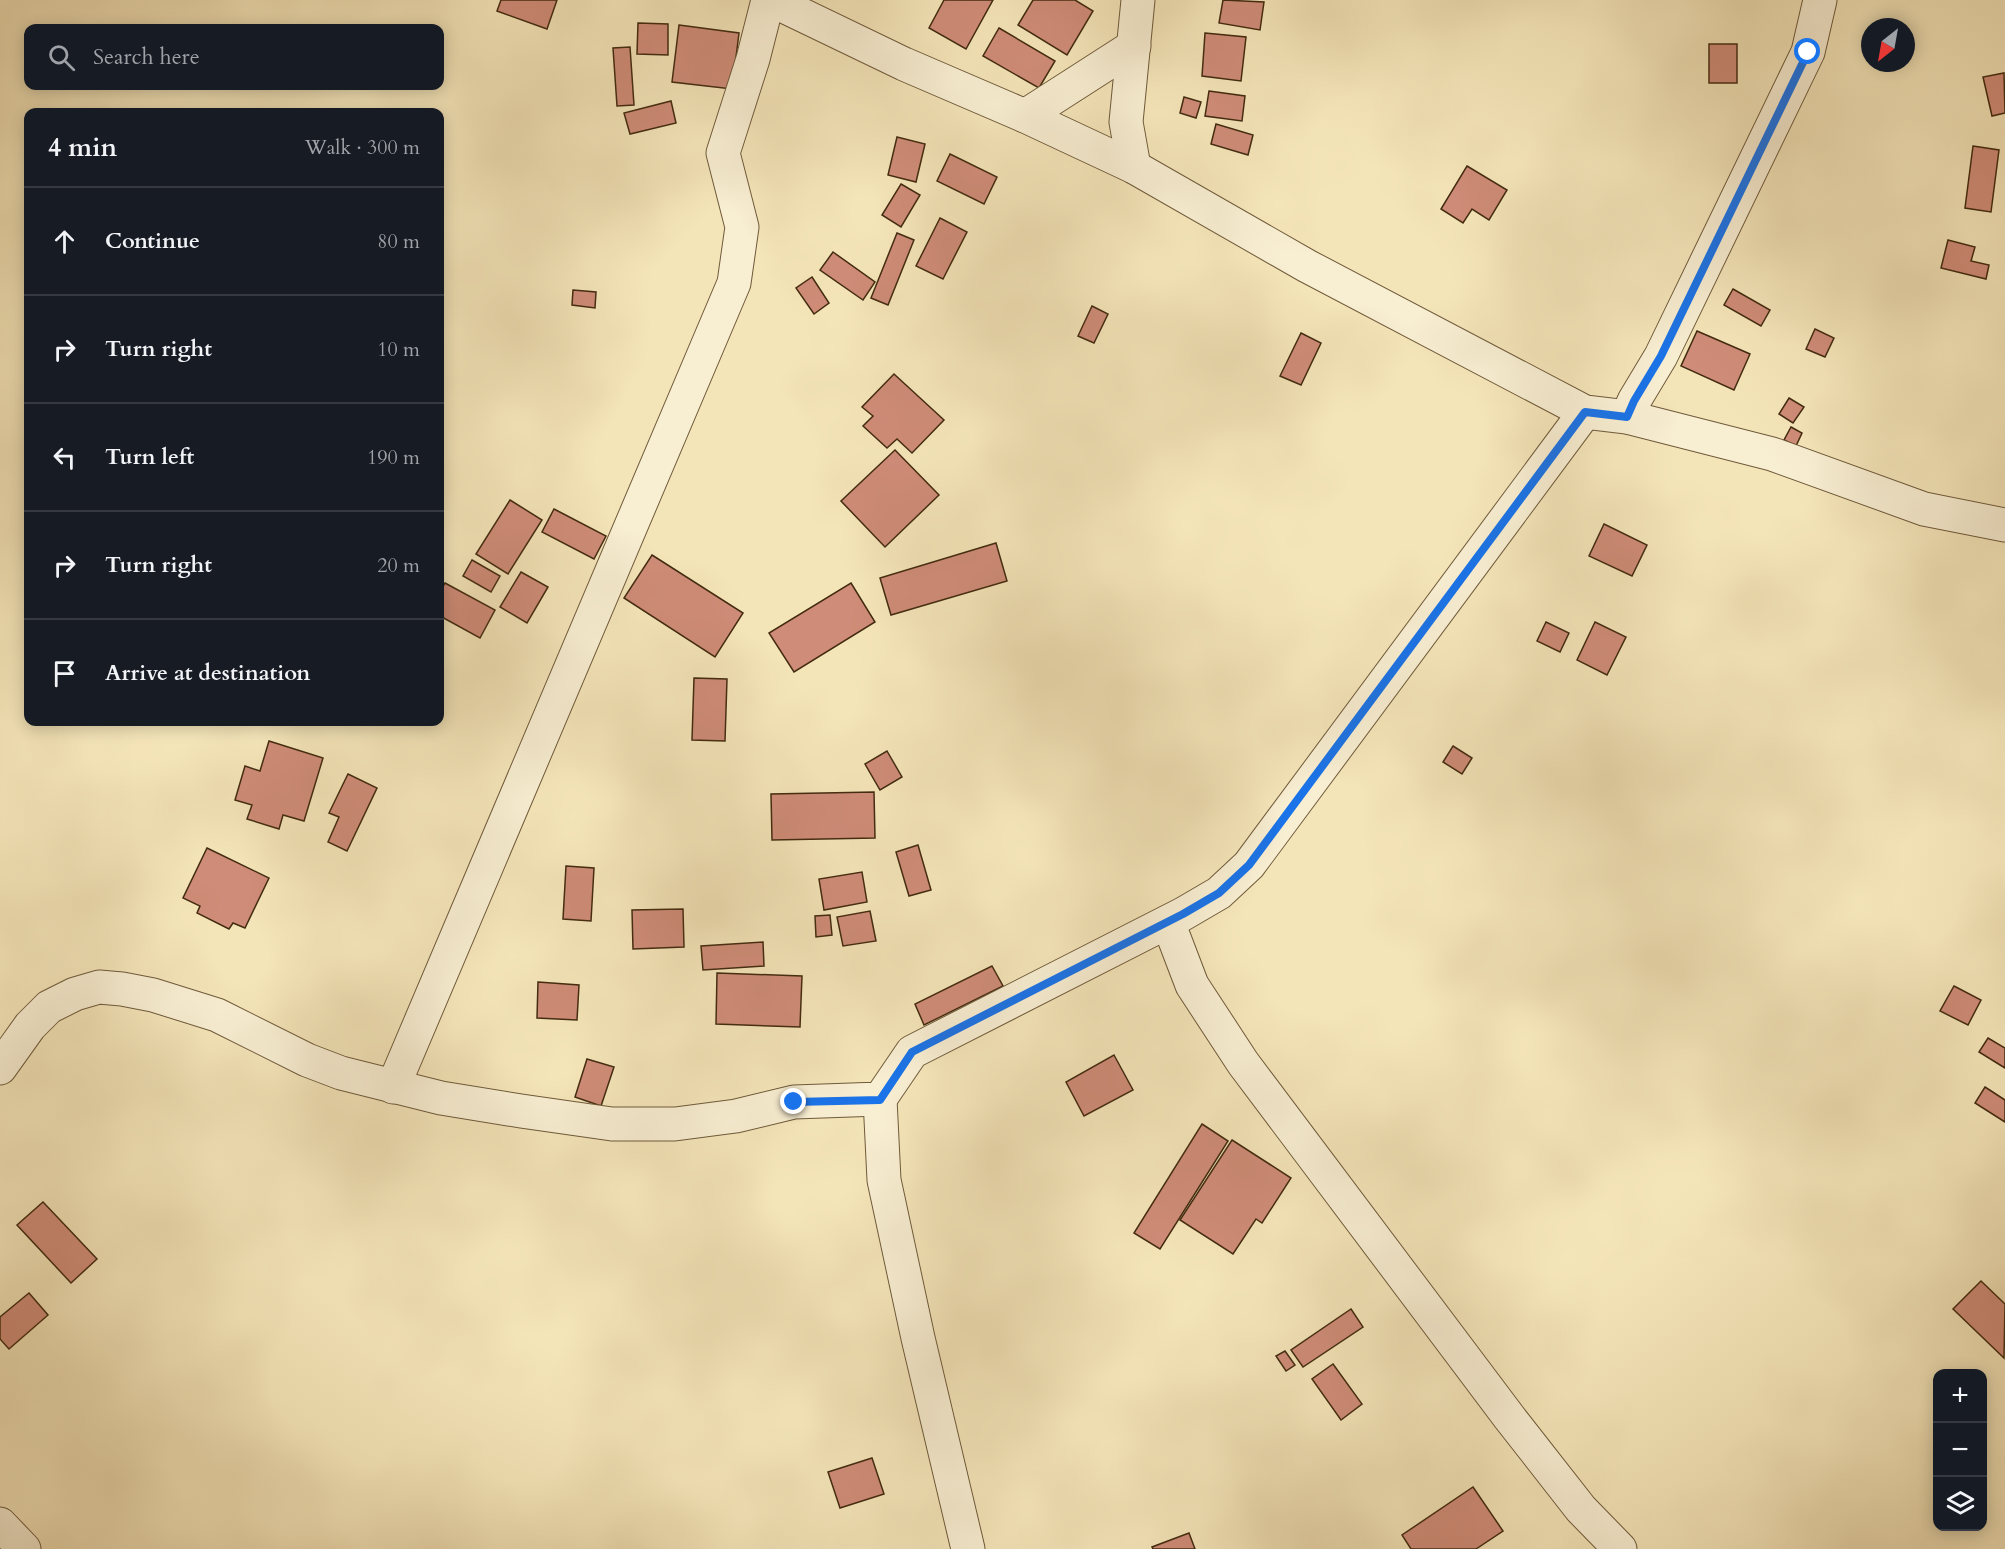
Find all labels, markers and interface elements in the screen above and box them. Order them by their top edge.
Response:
north arrow [1861,18,1915,72]
search box [24,24,444,90]
route start [1794,38,1820,64]
icon: search [45,41,78,74]
text: Search here [93,42,200,72]
text: 4 min [48,130,117,165]
text: Walk · 300 m [305,134,420,161]
icon: ahead [48,225,81,258]
text: Continue [105,226,200,256]
text: 80 m [377,228,420,255]
icon: right [48,333,81,366]
text: Turn right [105,334,212,364]
text: 10 m [377,336,420,363]
icon: left [48,441,81,474]
text: Turn left [105,442,194,472]
text: 190 m [367,444,420,471]
icon: right [48,549,81,582]
text: Turn right [105,550,212,580]
text: 20 m [377,552,420,579]
icon: arrive [48,657,81,690]
text: Arrive at destination [105,658,310,688]
route end [780,1088,806,1114]
map controls [1933,1369,1987,1531]
button: + [1933,1369,1987,1423]
button: − [1933,1423,1987,1477]
button: layers [1933,1477,1987,1531]

